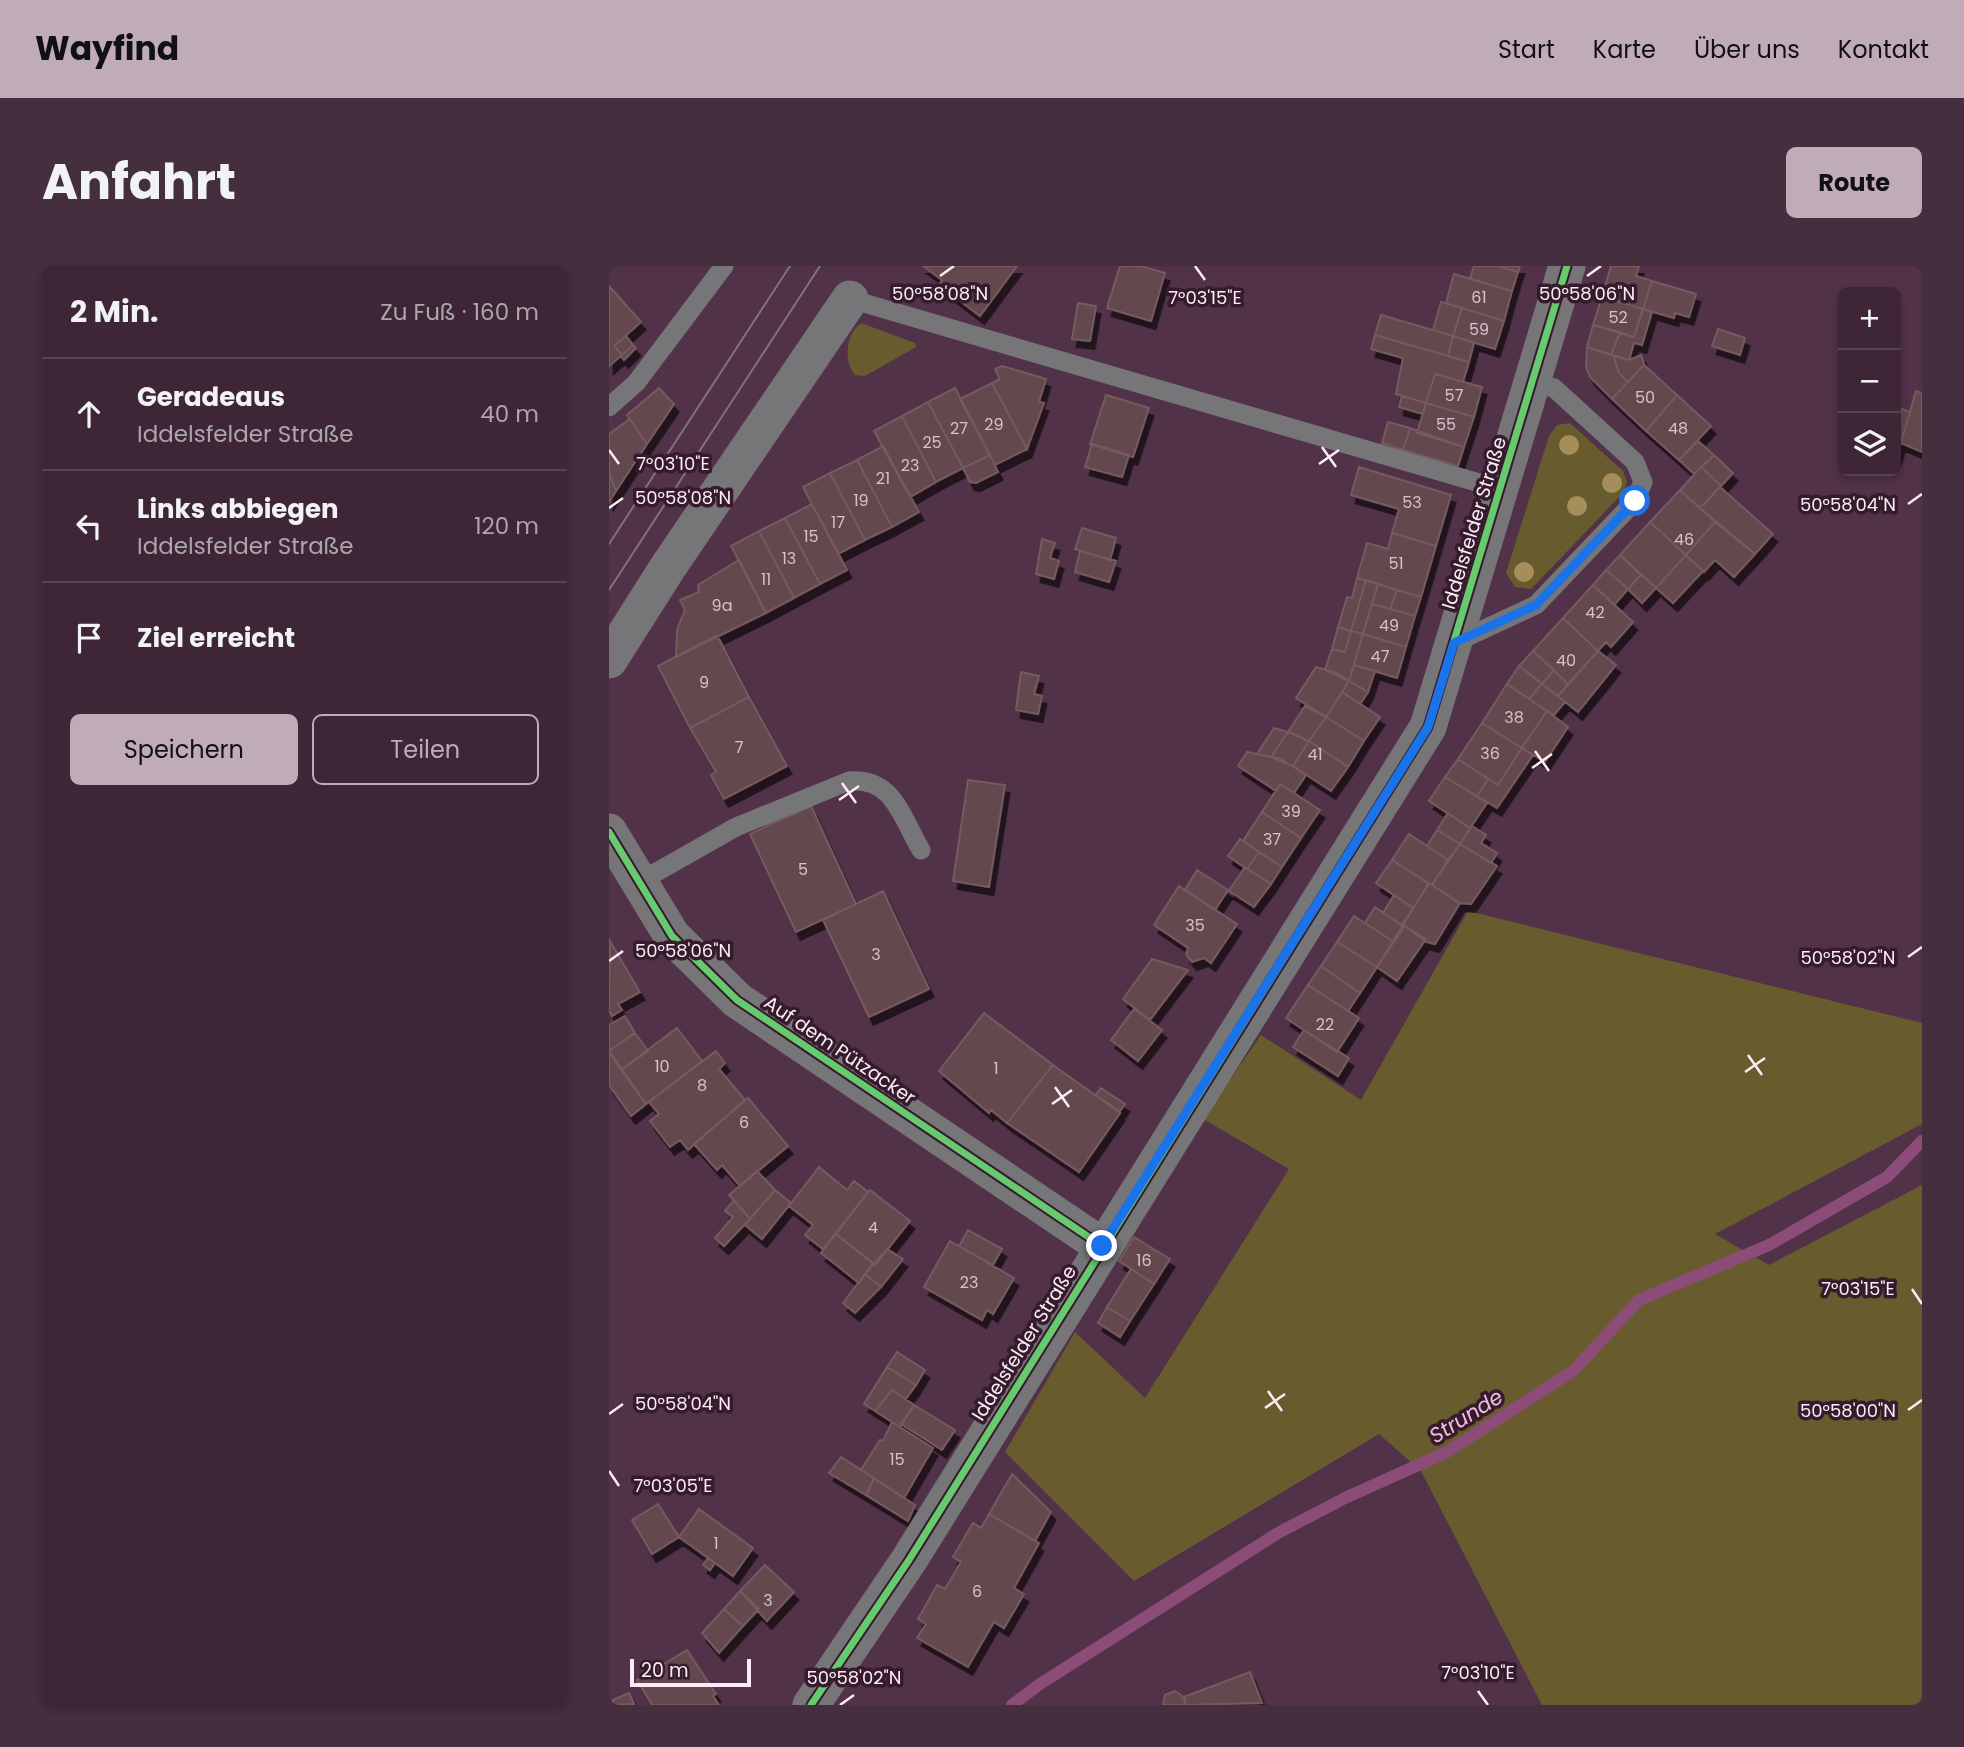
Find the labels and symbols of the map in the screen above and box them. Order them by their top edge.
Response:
text: 50°58'08"N [892,281,988,306]
text: 50°58'06"N [1539,281,1635,306]
text: 7°03'15"E [1168,285,1242,310]
house number: 61 [1471,286,1487,309]
house number: 52 [1608,306,1628,329]
house number: 59 [1469,318,1489,341]
house number: 57 [1445,384,1464,407]
house number: 50 [1635,386,1655,409]
house number: 29 [984,413,1004,436]
house number: 55 [1436,413,1456,436]
house number: 27 [950,417,968,440]
house number: 48 [1668,417,1688,440]
house number: 25 [922,431,942,454]
street label: Iddelsfelder Straße [1435,433,1513,613]
text: 7°03'10"E [636,451,710,476]
house number: 23 [901,454,919,477]
house number: 21 [876,467,890,490]
text: 50°58'08"N [635,485,731,510]
route start [1619,485,1650,516]
house number: 19 [853,489,869,512]
house number: 53 [1402,491,1422,514]
text: 50°58'04"N [1800,492,1896,517]
house number: 17 [831,511,845,534]
house number: 15 [803,525,819,548]
house number: 46 [1674,528,1694,551]
house number: 13 [782,547,796,570]
house number: 51 [1388,552,1404,575]
house number: 11 [761,568,771,591]
house number: 9a [712,594,732,617]
house number: 42 [1585,601,1605,624]
house number: 49 [1379,614,1399,637]
house number: 47 [1371,645,1390,668]
house number: 40 [1556,649,1576,672]
house number: 9 [699,671,709,694]
house number: 38 [1504,706,1524,729]
house number: 7 [735,736,744,759]
house number: 36 [1480,742,1500,765]
house number: 41 [1307,743,1323,766]
house number: 39 [1281,800,1301,823]
house number: 37 [1263,828,1281,851]
house number: 5 [798,858,808,881]
house number: 35 [1185,914,1205,937]
text: 50°58'06"N [635,938,731,963]
house number: 3 [871,943,881,966]
text: 50°58'02"N [1800,945,1896,970]
street label: Auf dem Pützacker [759,989,921,1111]
house number: 22 [1316,1013,1334,1036]
house number: 10 [654,1055,670,1078]
house number: 1 [993,1057,999,1080]
house number: 8 [697,1074,707,1097]
house number: 6 [739,1111,749,1134]
house number: 4 [868,1216,878,1239]
route end [1086,1230,1117,1261]
house number: 16 [1136,1249,1152,1272]
street label: Iddelsfelder Straße [965,1260,1083,1426]
house number: 23 [960,1271,978,1294]
text: 7°03'15"E [1821,1276,1895,1301]
water label: Strunde [1424,1382,1508,1450]
text: 50°58'04"N [635,1391,731,1416]
text: 50°58'00"N [1800,1398,1896,1423]
house number: 15 [889,1448,905,1471]
text: 7°03'05"E [633,1473,713,1498]
house number: 1 [713,1532,719,1555]
house number: 6 [972,1580,982,1603]
house number: 3 [763,1589,773,1612]
scale bar [630,1656,751,1688]
text: 7°03'10"E [1441,1660,1515,1685]
text: 50°58'02"N [806,1665,902,1690]

